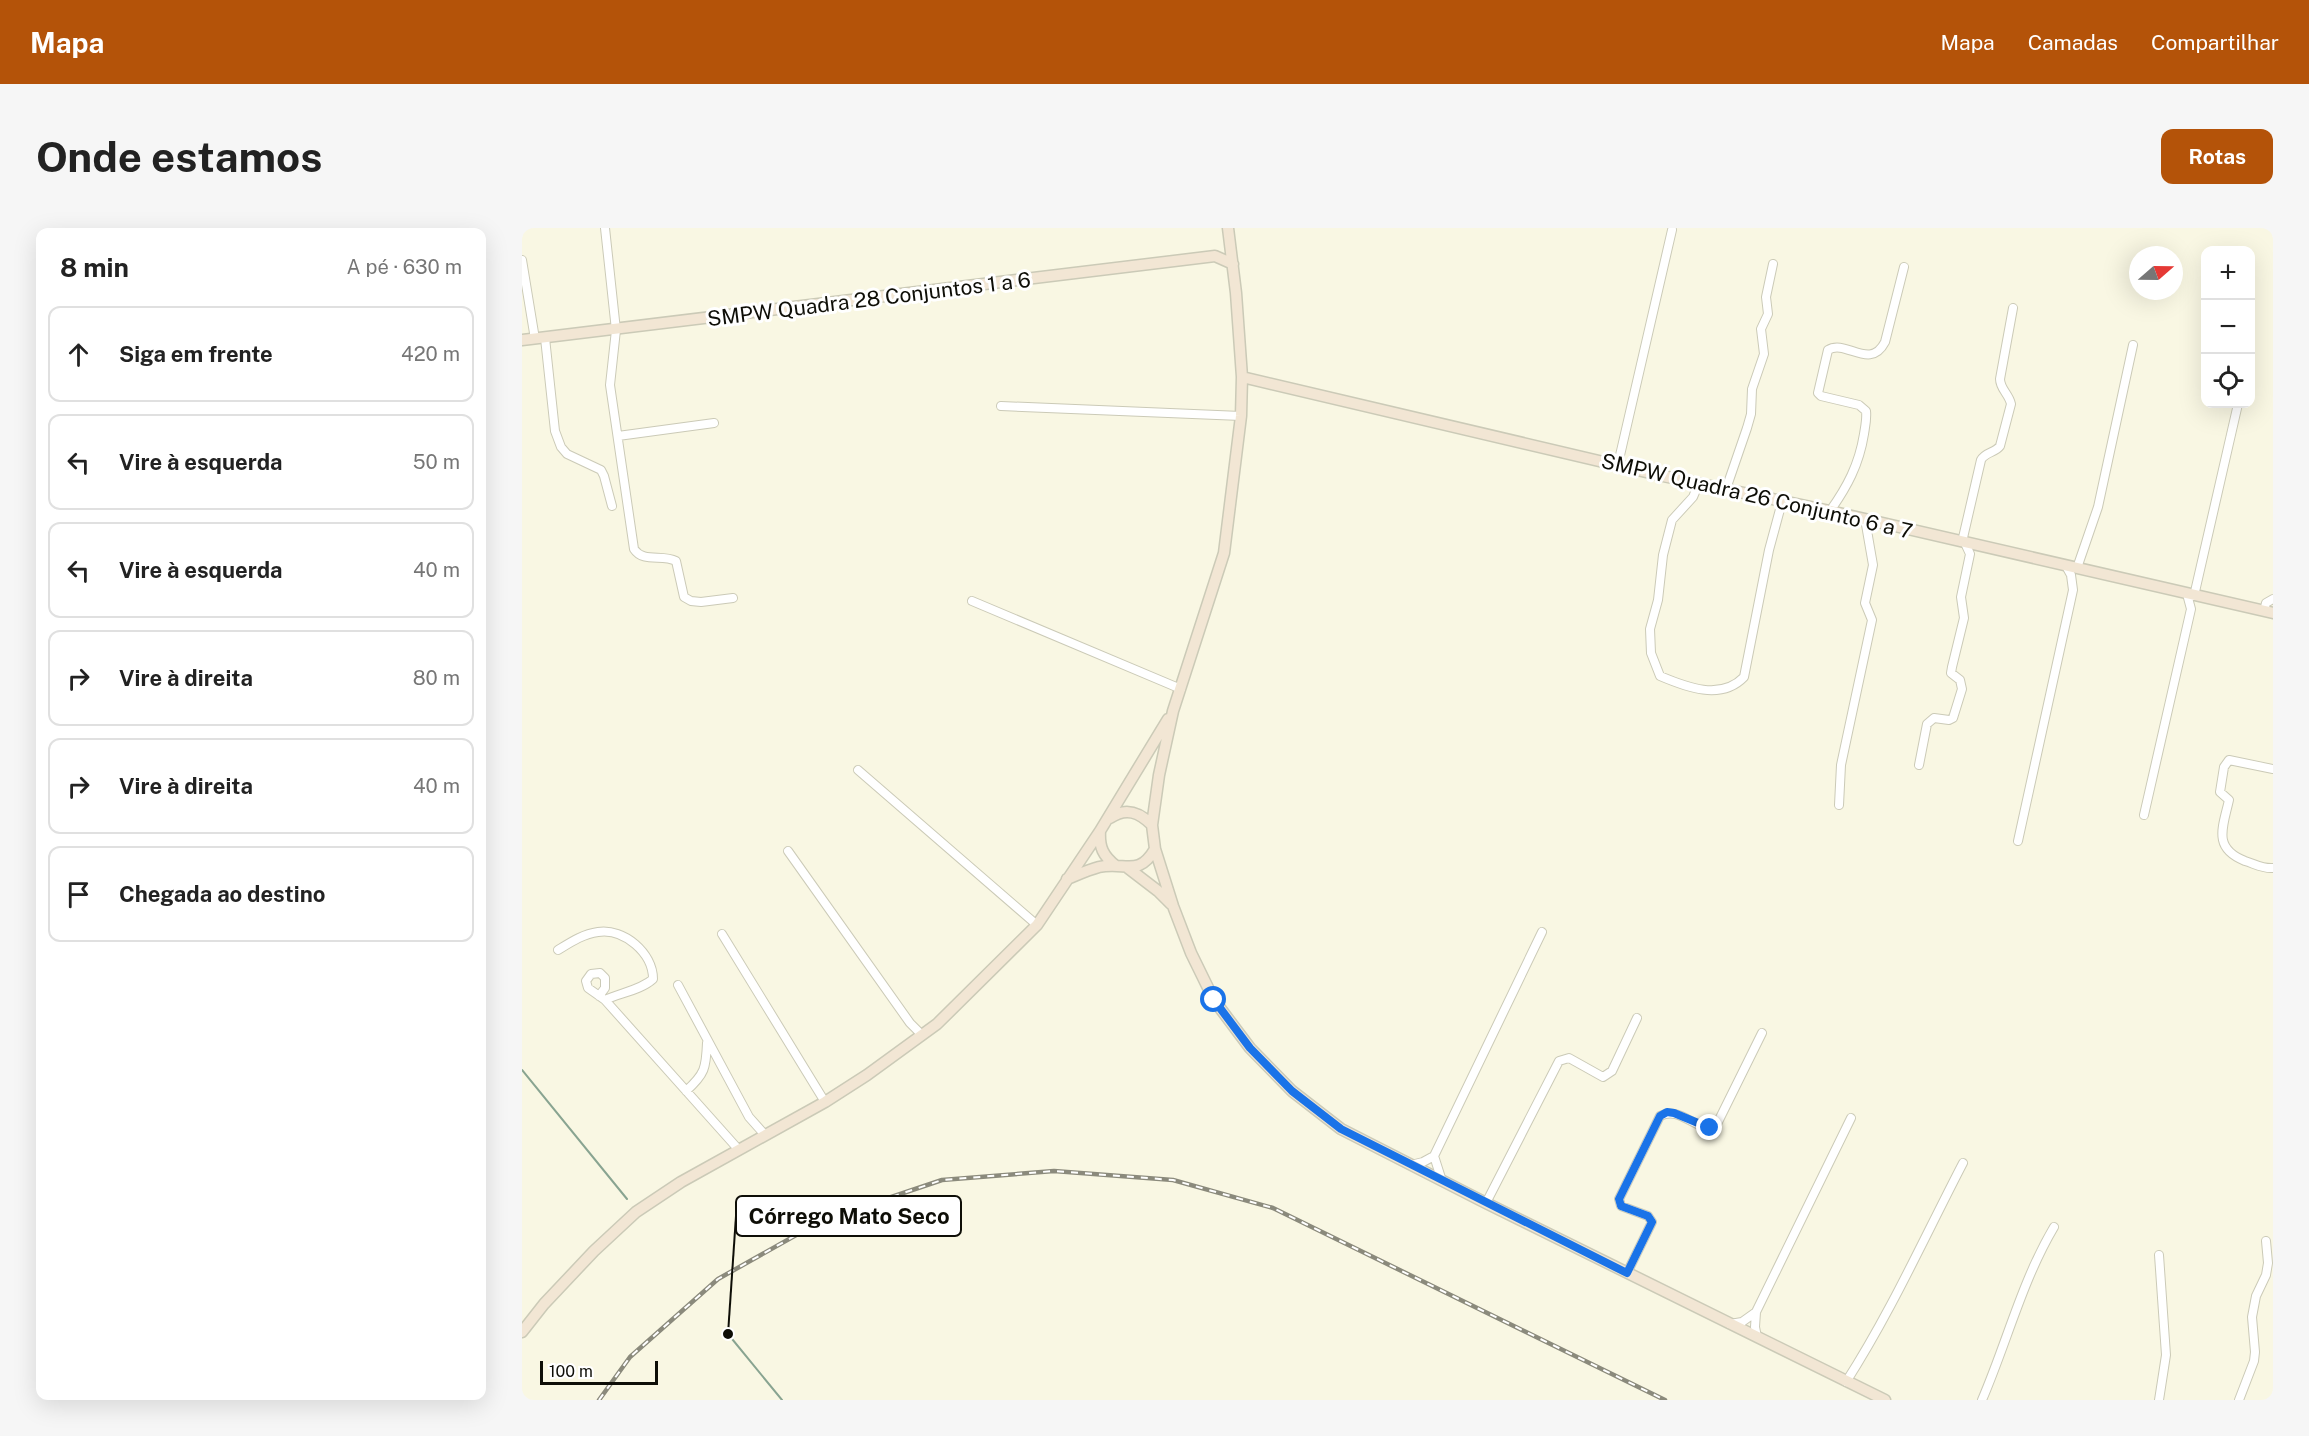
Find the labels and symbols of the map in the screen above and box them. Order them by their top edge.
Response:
north arrow [2129,246,2183,300]
street label: SMPW Quadra 28 Conjuntos 1 a 6 [706,267,1032,331]
street label: SMPW Quadra 26 Conjunto 6 a 7 [1599,448,1915,544]
route start [1200,986,1226,1012]
route end [1696,1114,1722,1140]
callout: Córrego Mato Seco [736,1196,961,1236]
text: Córrego Mato Seco [748,1203,950,1229]
scale bar [540,1358,658,1386]

